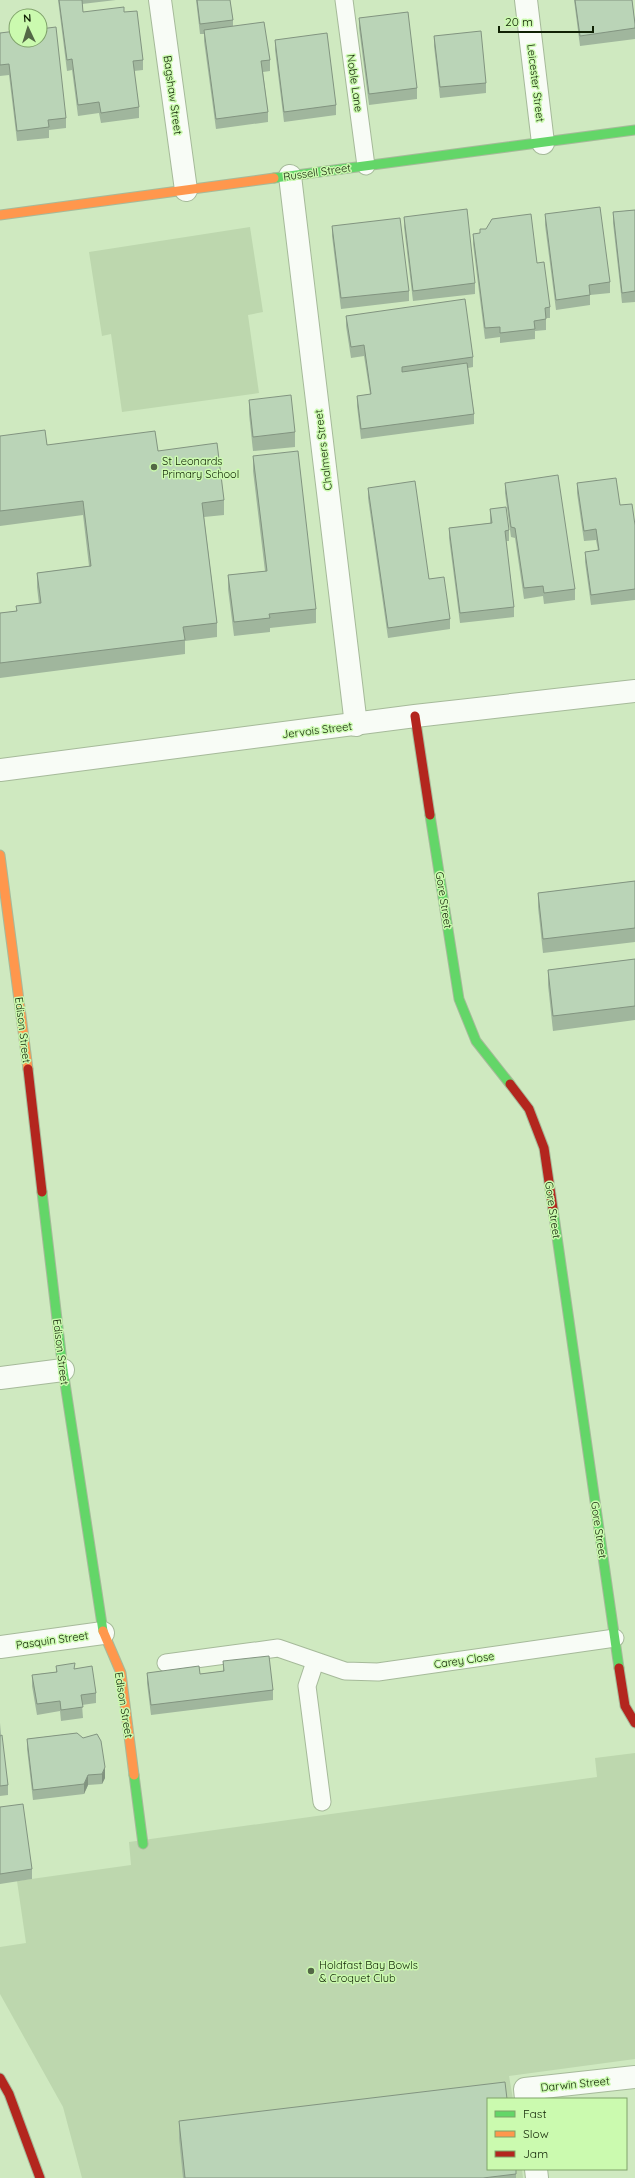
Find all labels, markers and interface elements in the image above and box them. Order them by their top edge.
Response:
north arrow [8,8,48,48]
scale bar [499,8,593,34]
text: N [23,11,32,25]
text: 20 m [505,14,533,29]
street label: Leicester Street [524,43,548,123]
street label: Noble Lane [344,53,366,113]
street label: Bagshaw Street [161,54,186,136]
street label: Russell Street [282,160,352,184]
street label: Chalmers Street [311,409,335,491]
place label: St Leonards Primary School [162,454,239,481]
marker: St Leonards Primary School [149,462,159,472]
street label: Jervois Street [281,719,353,741]
street label: Gore Street [433,870,455,930]
street label: Edison Street [12,996,34,1064]
street label: Gore Street [542,1181,564,1240]
street label: Edison Street [50,1318,72,1386]
street label: Gore Street [588,1501,610,1560]
street label: Pasquin Street [15,1628,89,1652]
street label: Carey Close [433,1649,495,1671]
street label: Edison Street [112,1671,136,1739]
place label: Holdfast Bay Bowls & Croquet Club [319,1958,418,1985]
marker: Holdfast Bay Bowls & Croquet Club [306,1966,316,1976]
street label: Darwin Street [540,2073,611,2095]
legend [487,2098,627,2170]
text: Fast [523,2106,547,2121]
text: Slow [523,2126,549,2141]
text: Jam [523,2146,548,2161]

